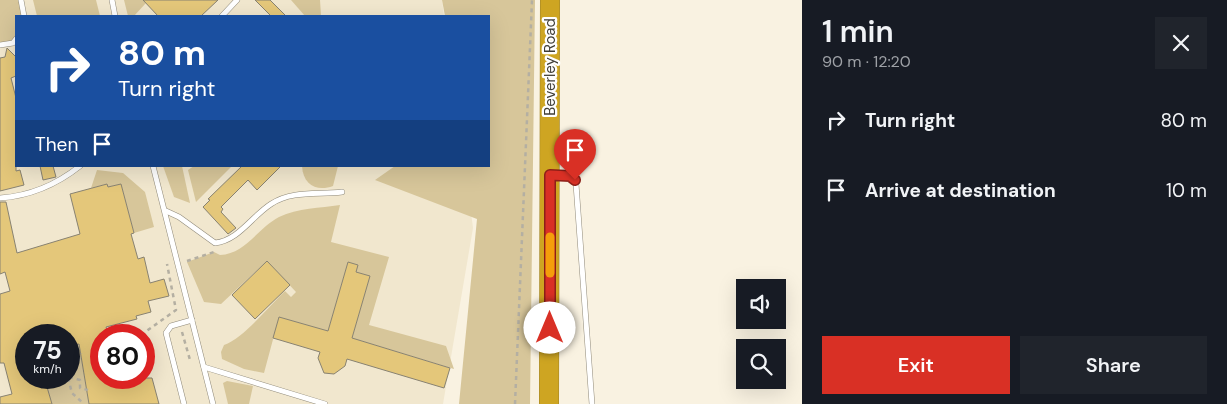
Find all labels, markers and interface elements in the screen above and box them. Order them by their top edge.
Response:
text: 1 min [822,12,894,51]
button: close [1155,17,1207,69]
street label: Beverley Road [540,18,560,116]
text: 80 m [118,30,206,76]
icon: right [35,35,100,100]
text: 90 m · 12:20 [822,51,911,72]
text: Turn right [118,74,215,103]
icon: right [822,106,850,134]
text: Turn right [865,108,955,133]
text: 80 m [1160,108,1207,133]
pin [554,129,596,180]
icon: arrive [88,130,116,158]
text: Then [35,132,78,157]
icon: arrive [561,136,589,164]
icon: arrive [822,176,850,204]
text: Arrive at destination [865,178,1056,203]
text: 10 m [1166,178,1207,203]
map controls [736,279,786,389]
button: sound [736,279,786,329]
position arrow [523,301,575,353]
speed limit sign: 80 [90,324,155,389]
text: 75 [33,334,62,367]
button: Exit [822,336,1010,394]
button: Share [1020,336,1207,394]
button: search [736,339,786,389]
text: km/h [33,361,62,377]

